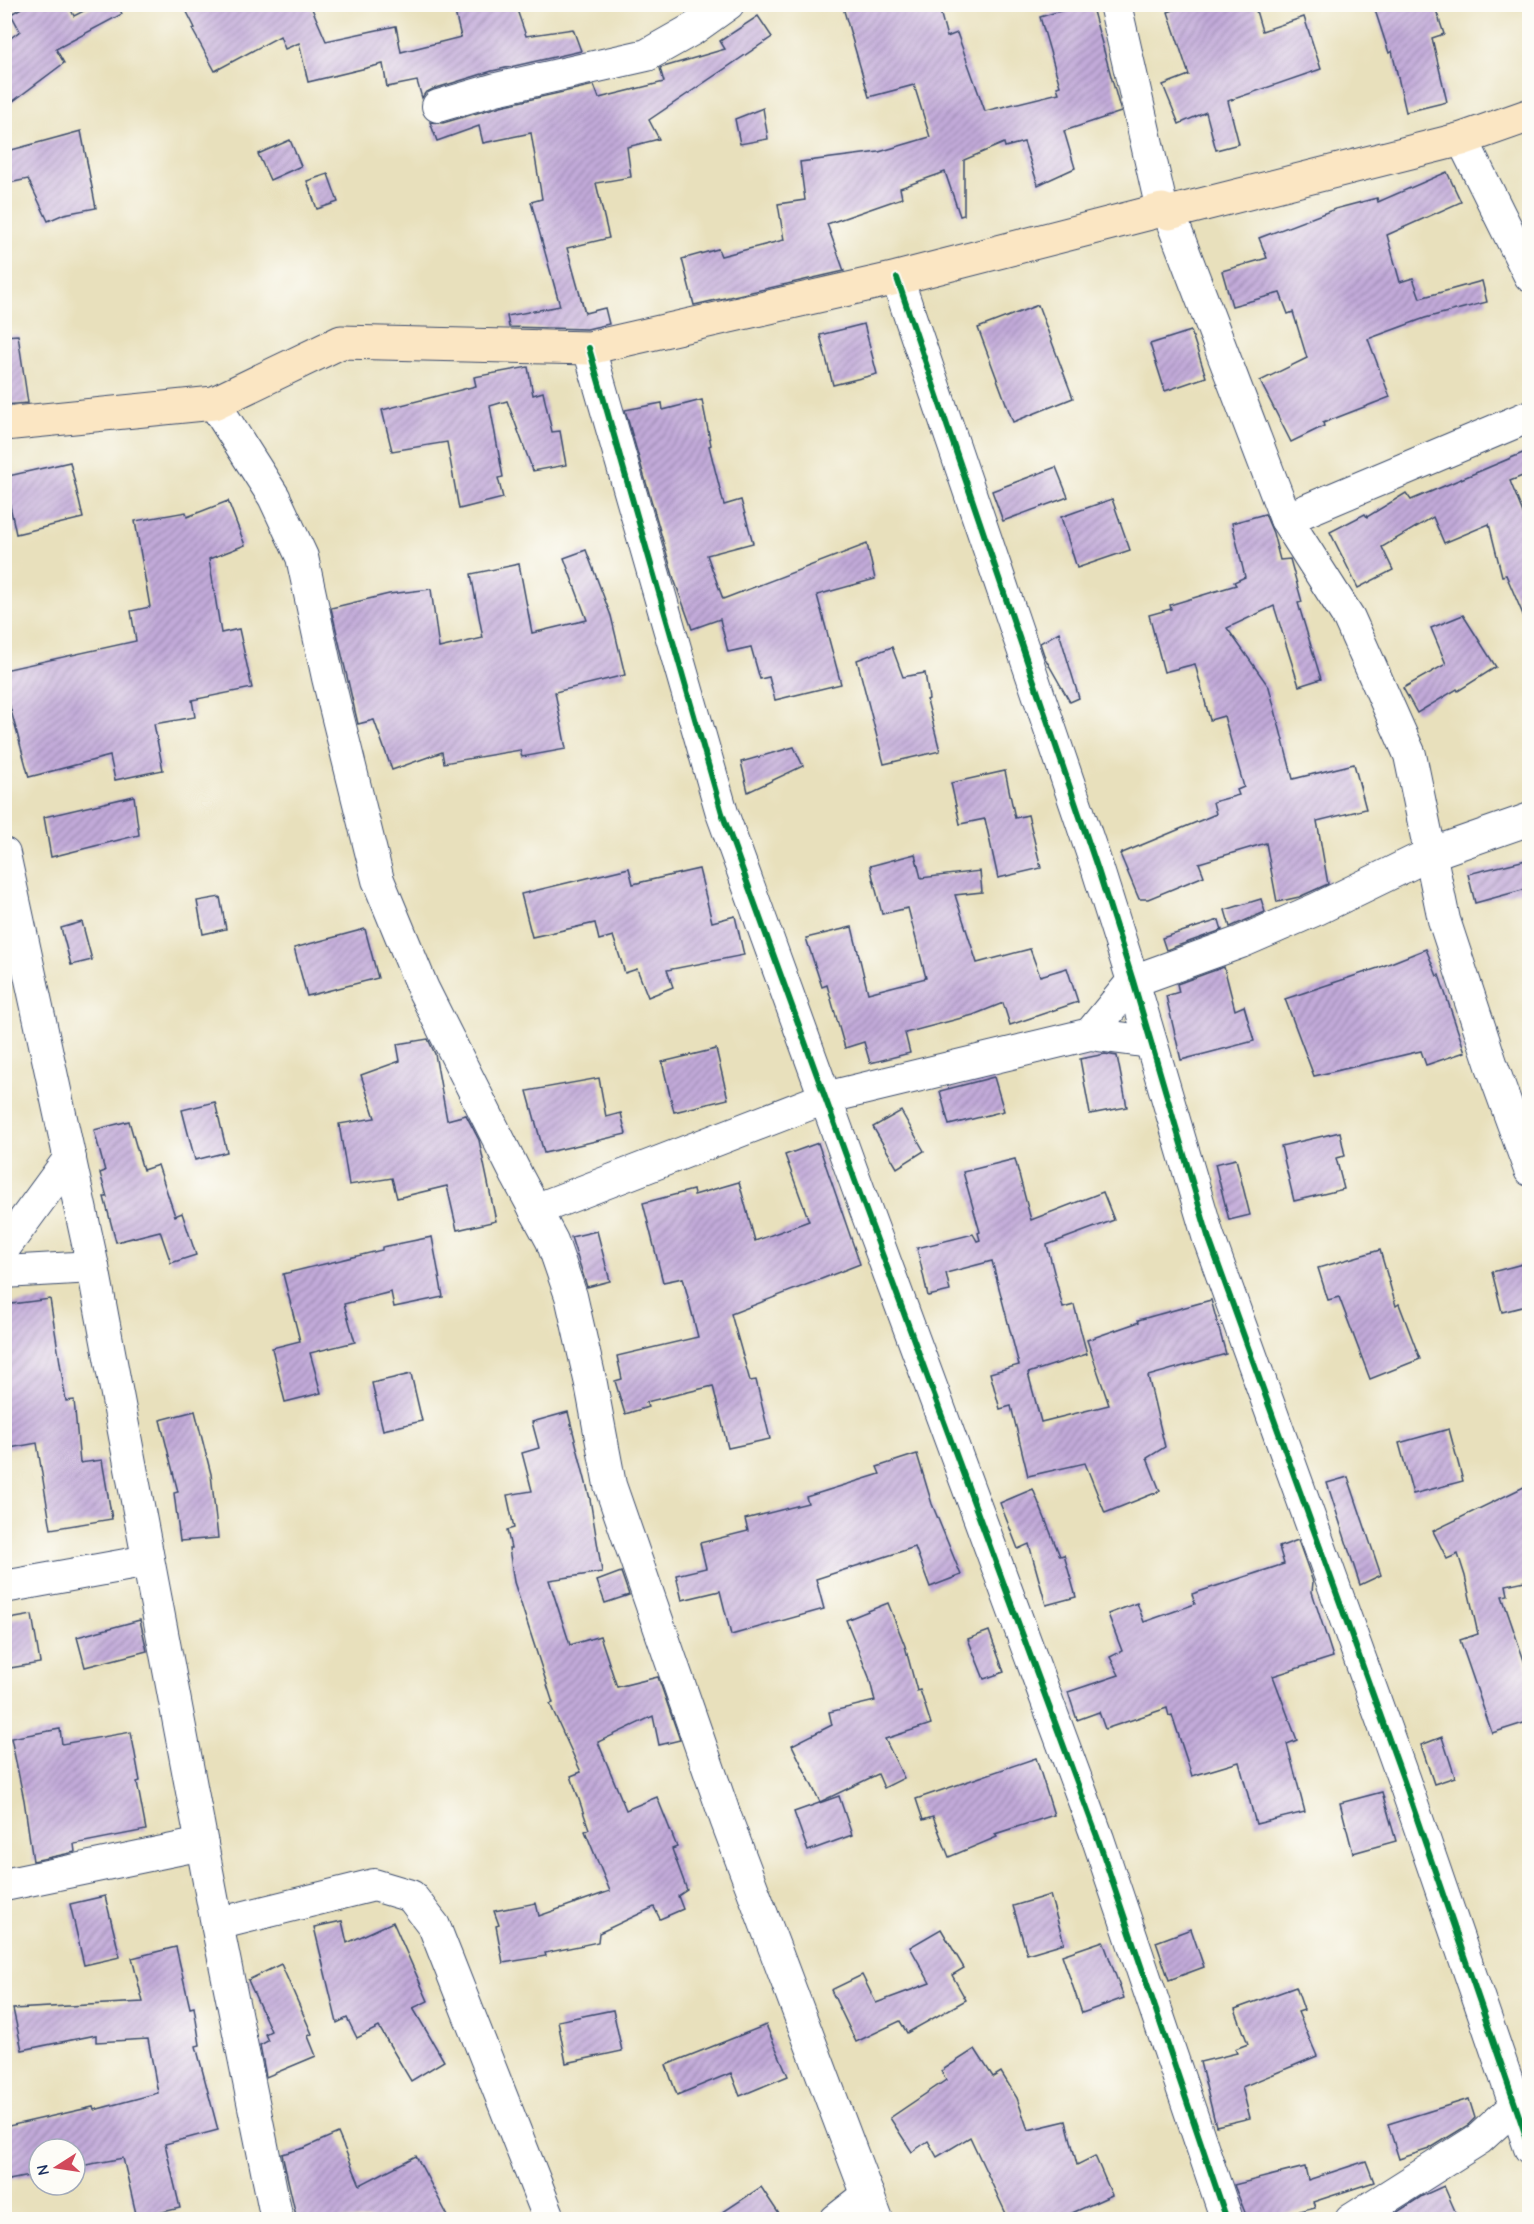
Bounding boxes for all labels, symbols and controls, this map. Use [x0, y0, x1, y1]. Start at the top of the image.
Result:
north arrow [27, 2137, 87, 2197]
text: N [33, 2163, 53, 2177]

